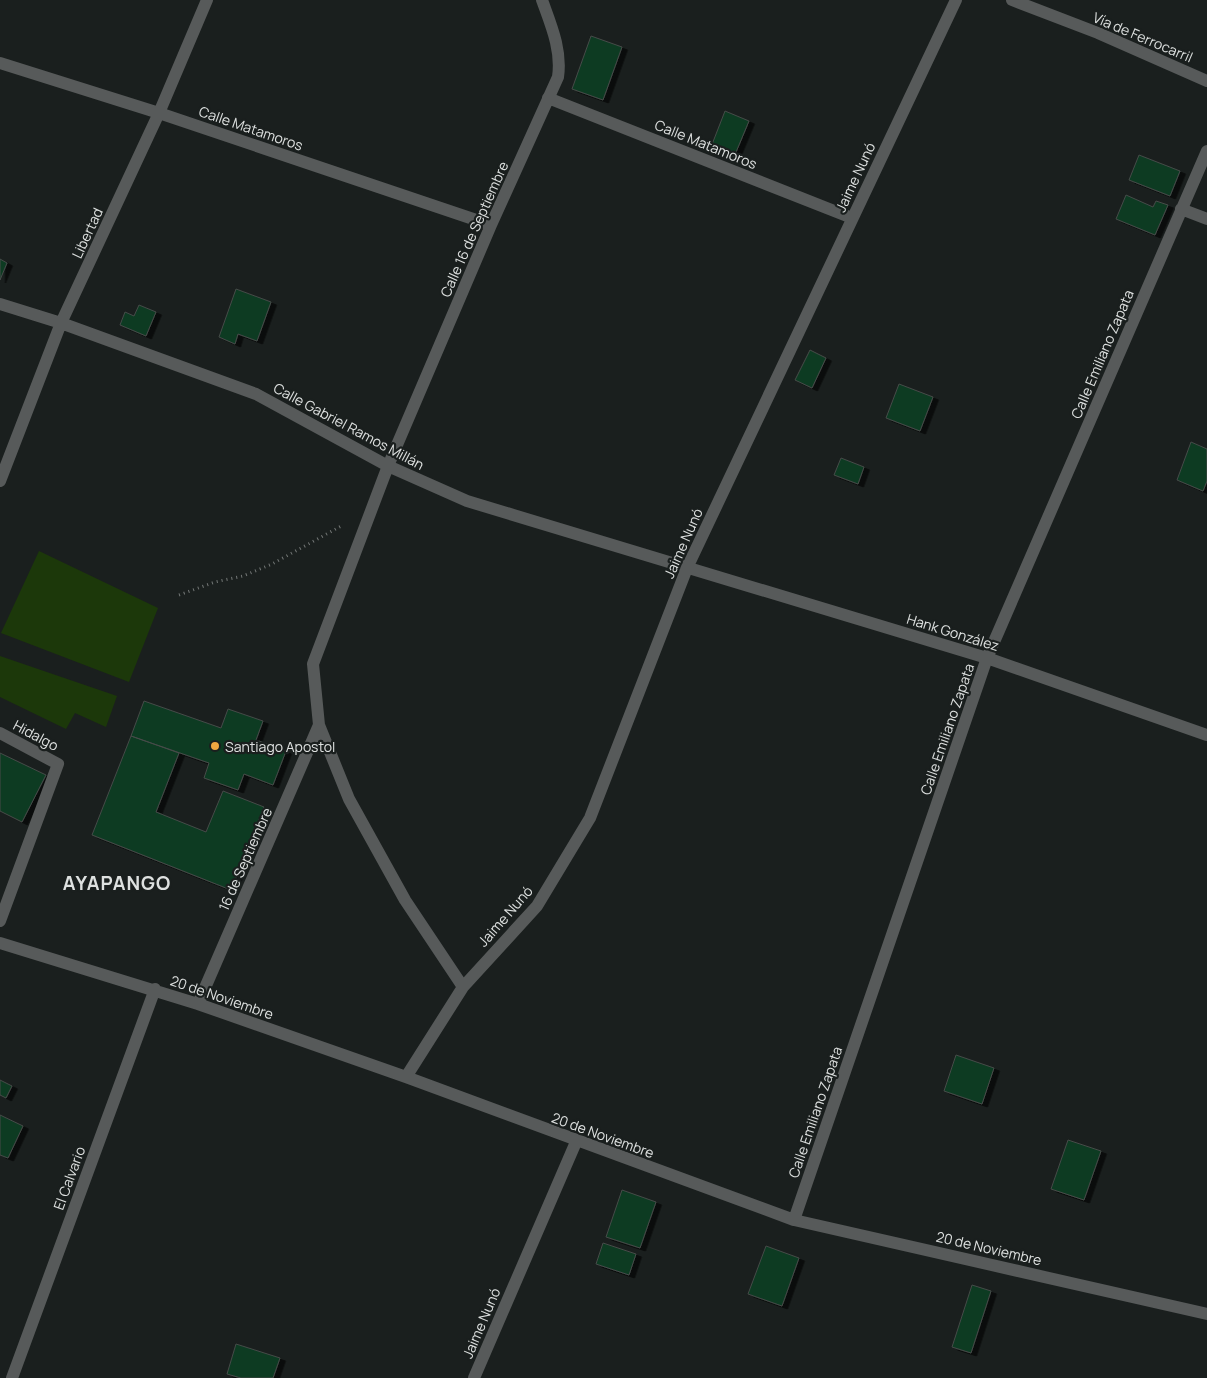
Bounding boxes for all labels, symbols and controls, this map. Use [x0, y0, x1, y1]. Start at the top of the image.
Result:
street label: Vía de Ferrocarril [1090, 7, 1196, 67]
street label: Calle Matamoros [196, 101, 306, 155]
street label: Calle Matamoros [652, 115, 760, 173]
street label: Jaime Nunó [831, 139, 879, 215]
street label: Calle 16 de Septiembre [436, 158, 512, 300]
street label: Libertad [67, 205, 107, 261]
street label: Calle Emiliano Zapata [1066, 287, 1138, 421]
street label: Calle Gabriel Ramos Millán [270, 378, 428, 474]
street label: Jaime Nunó [659, 505, 707, 581]
street label: Hank González [905, 609, 1001, 655]
street label: Calle Emiliano Zapata [916, 661, 978, 797]
street label: Hidalgo [10, 715, 62, 755]
place label: Santiago Apostol [225, 737, 335, 756]
marker: Santiago Apostol [209, 740, 221, 752]
street label: 16 de Septiembre [214, 804, 276, 914]
district label: AYAPANGO [63, 870, 171, 896]
street label: Jaime Nunó [473, 882, 537, 950]
street label: 20 de Noviembre [168, 970, 276, 1024]
street label: Calle Emiliano Zapata [784, 1044, 846, 1180]
street label: 20 de Noviembre [549, 1108, 657, 1162]
street label: El Calvario [49, 1144, 89, 1212]
street label: 20 de Noviembre [934, 1227, 1044, 1269]
street label: Jaime Nunó [458, 1285, 504, 1361]

